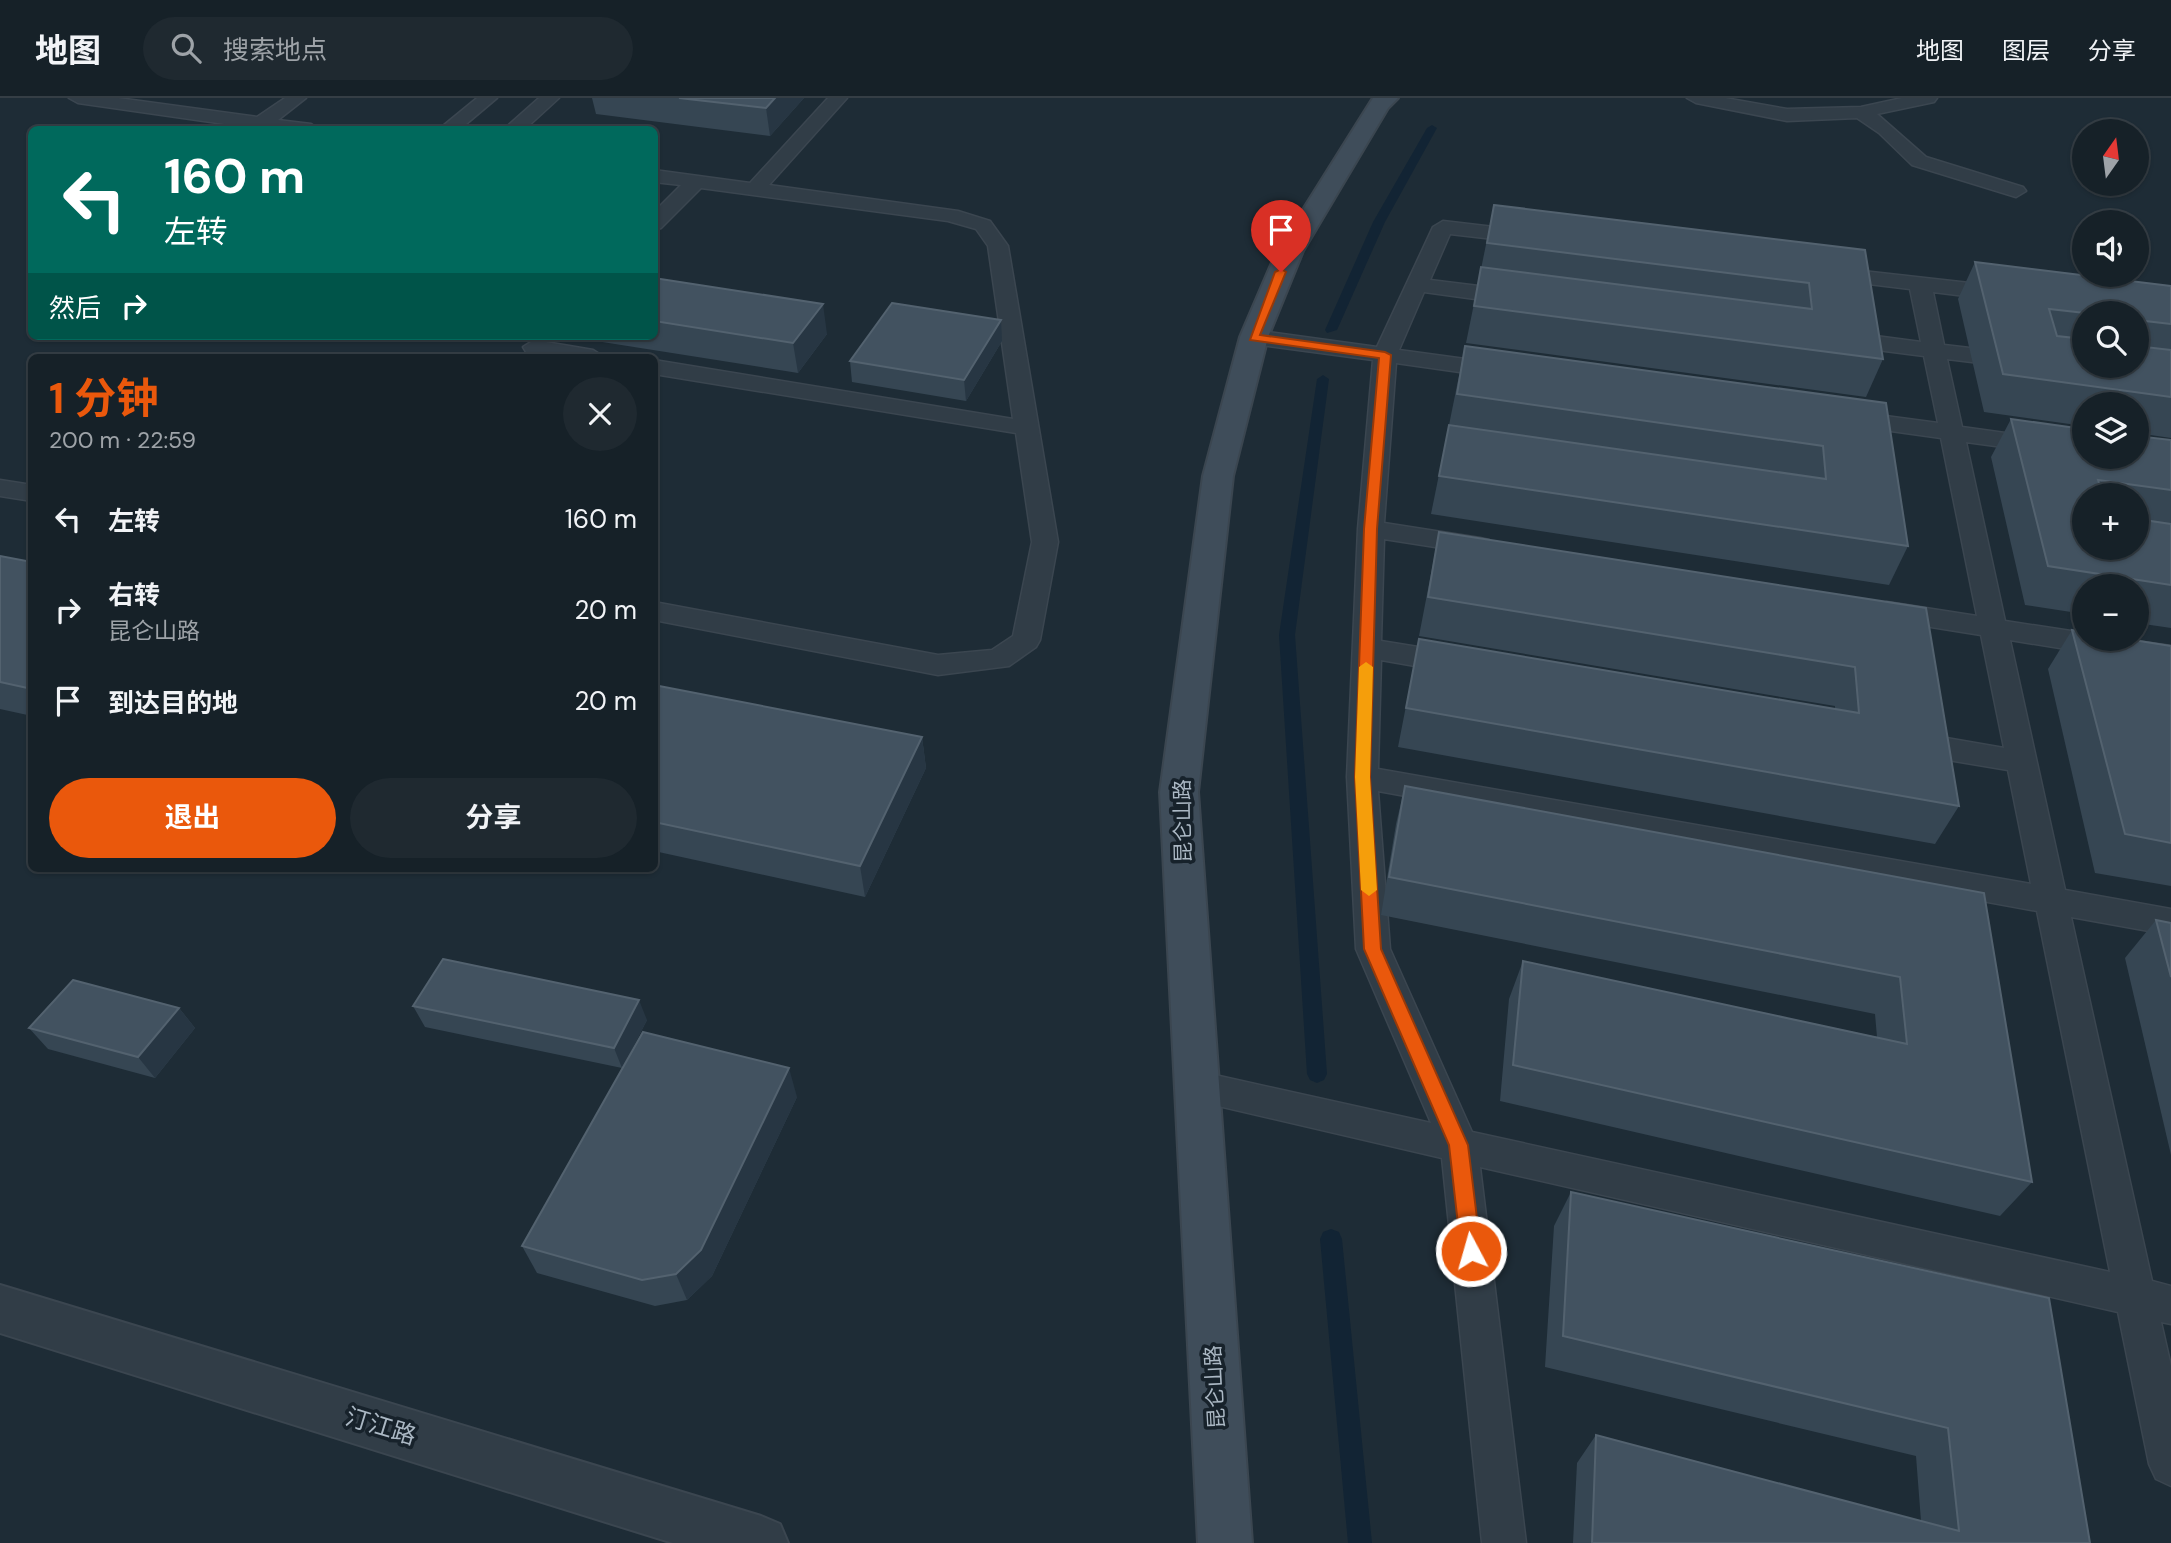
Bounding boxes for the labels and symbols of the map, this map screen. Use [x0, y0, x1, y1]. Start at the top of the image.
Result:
north arrow [2072, 119, 2149, 196]
pin [1251, 200, 1311, 272]
street label: 昆仑山路 [1168, 779, 1198, 863]
position arrow [1434, 1214, 1508, 1288]
street label: 昆仑山路 [1199, 1344, 1231, 1430]
street label: 汀江路 [342, 1401, 420, 1451]

